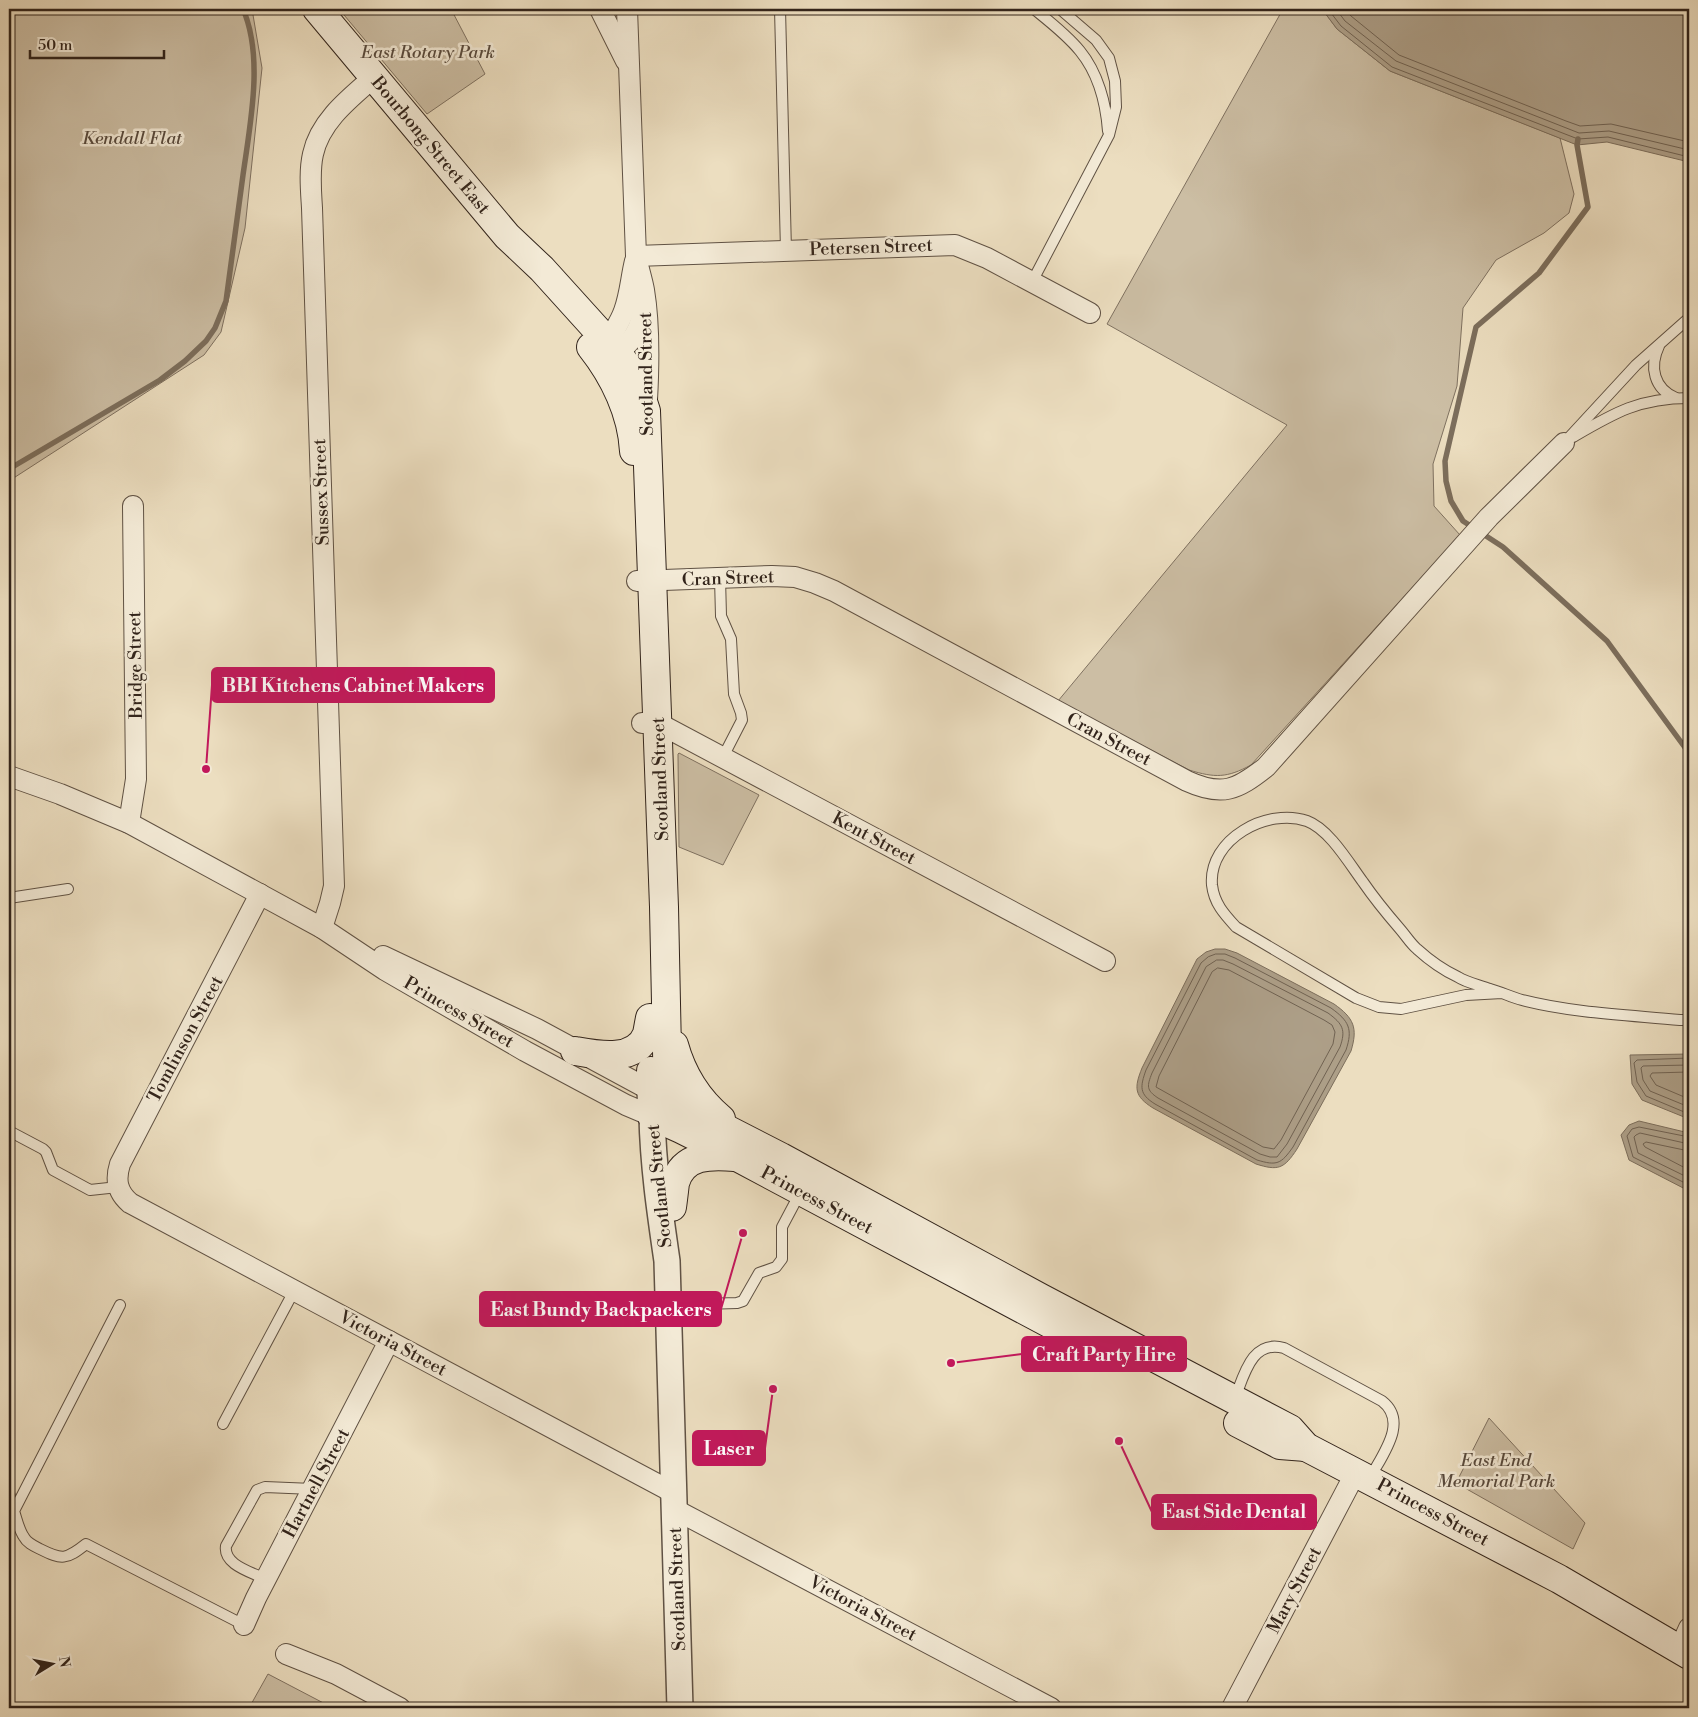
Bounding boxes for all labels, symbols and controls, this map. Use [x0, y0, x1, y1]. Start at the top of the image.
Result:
scale bar [30, 28, 164, 60]
text: 50 m [38, 36, 72, 55]
park label: East Rotary Park [360, 41, 495, 64]
street label: Bourbong Street East [365, 71, 496, 220]
park label: Kendall Flat [82, 127, 183, 150]
street label: Petersen Street [809, 234, 934, 261]
street label: Scotland Street [634, 311, 659, 436]
street label: Sussex Street [308, 437, 335, 546]
street label: Cran Street [681, 565, 775, 592]
street label: Bridge Street [123, 610, 148, 720]
callout: BBI Kitchens Cabinet Makers [212, 668, 494, 702]
text: BBI Kitchens Cabinet Makers [222, 674, 484, 698]
street label: Cran Street [1063, 708, 1156, 772]
street label: Scotland Street [647, 716, 674, 841]
street label: Kent Street [828, 807, 920, 870]
street label: Tomlinson Street [142, 971, 229, 1107]
street label: Princess Street [399, 972, 519, 1054]
street label: Scotland Street [642, 1122, 677, 1249]
street label: Princess Street [757, 1161, 877, 1240]
callout: East Bundy Backpackers [480, 1292, 721, 1326]
text: East Bundy Backpackers [490, 1298, 712, 1322]
street label: Victoria Street [334, 1305, 451, 1382]
callout: Craft Party Hire [1022, 1337, 1186, 1371]
text: Craft Party Hire [1032, 1343, 1176, 1367]
street label: Hartnell Street [278, 1424, 355, 1542]
callout: Laser [693, 1431, 765, 1465]
text: Laser [703, 1437, 755, 1461]
park label: East End Memorial Park [1437, 1449, 1555, 1493]
street label: Princess Street [1373, 1473, 1493, 1552]
callout: East Side Dental [1152, 1495, 1316, 1529]
text: East Side Dental [1162, 1500, 1306, 1524]
street label: Scotland Street [664, 1526, 691, 1651]
street label: Mary Street [1262, 1542, 1327, 1637]
street label: Victoria Street [804, 1570, 921, 1647]
north arrow [28, 1640, 78, 1690]
text: N [54, 1655, 74, 1669]

